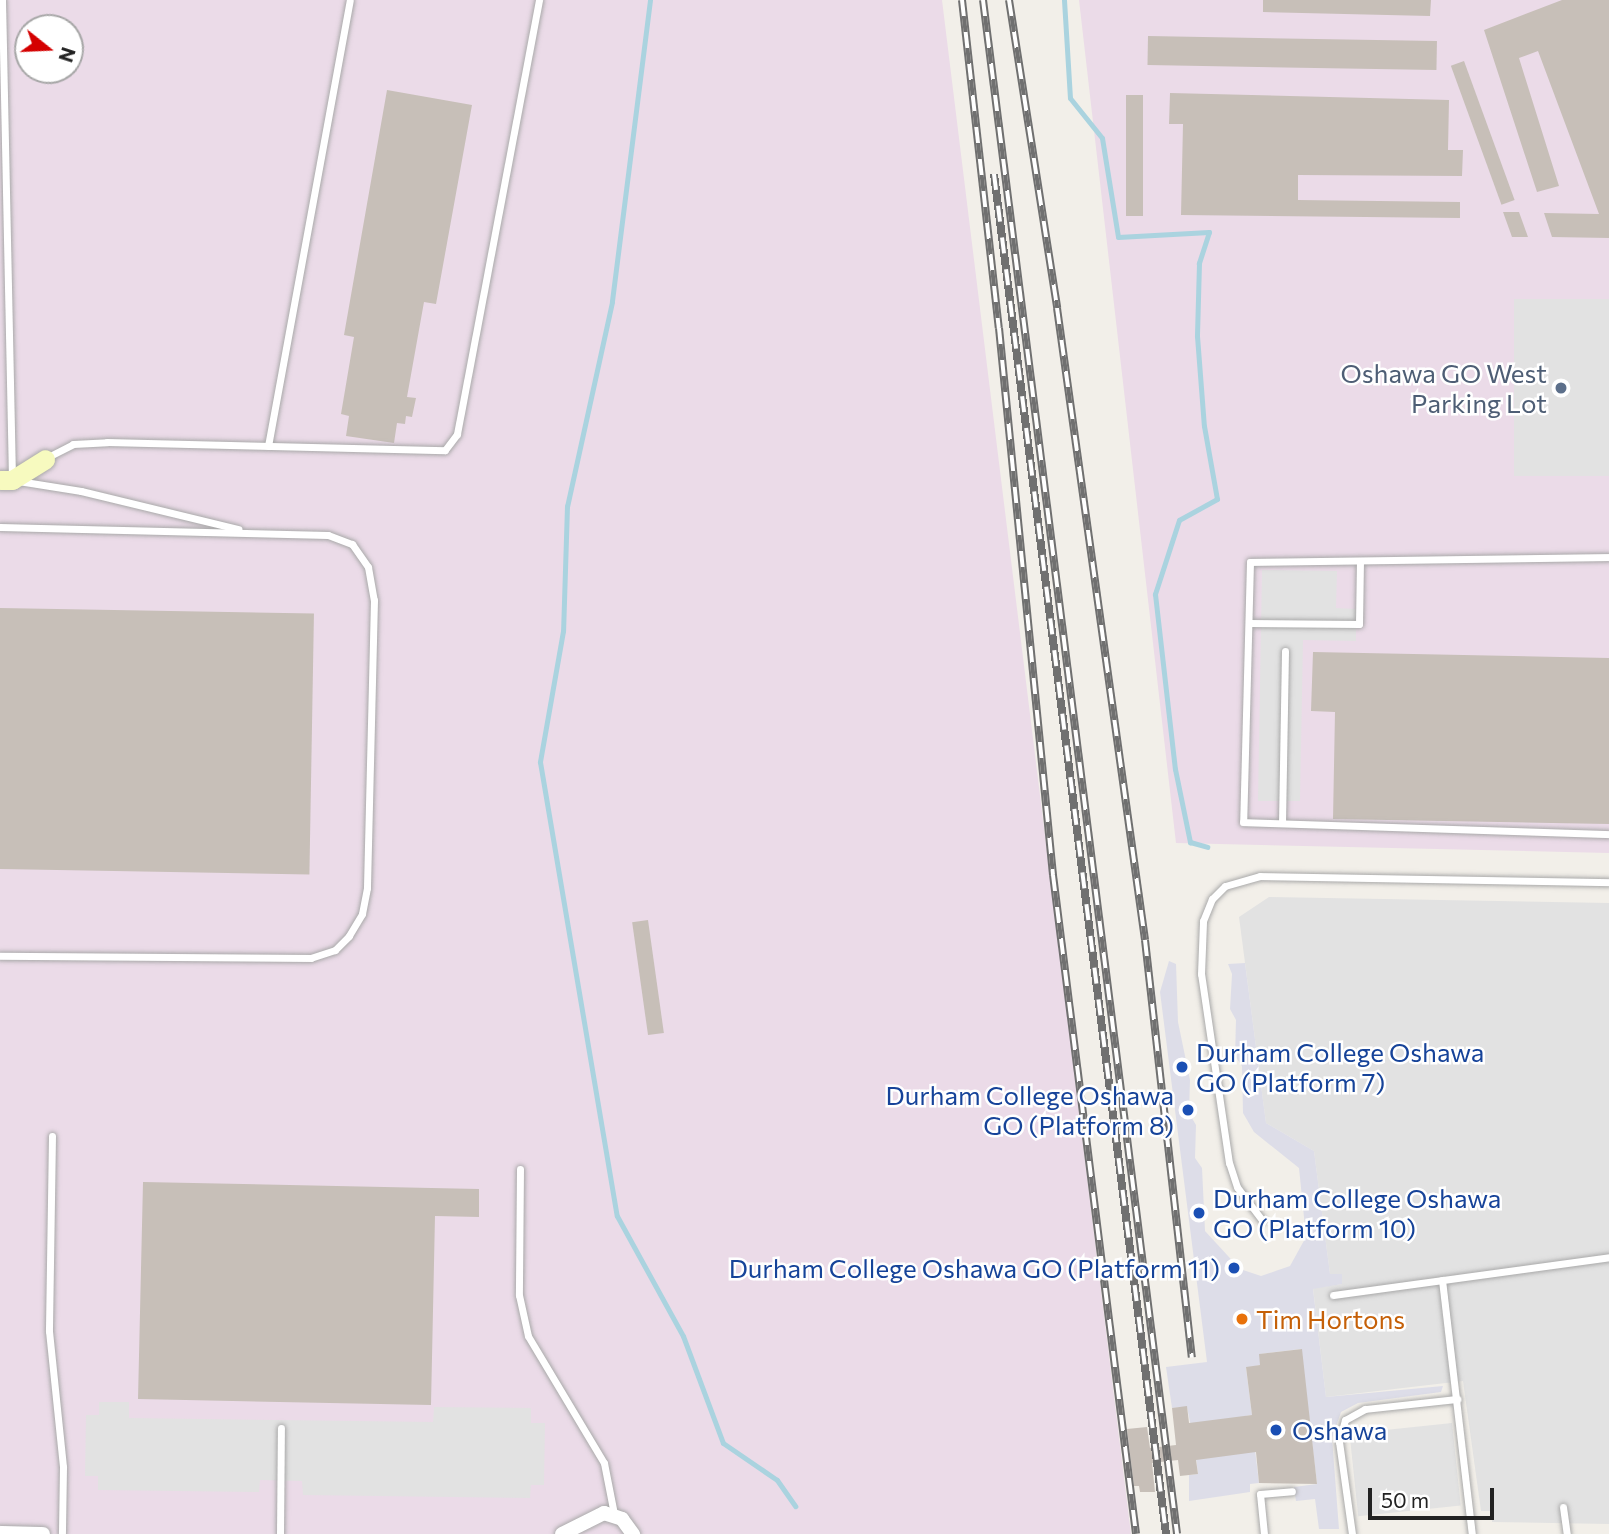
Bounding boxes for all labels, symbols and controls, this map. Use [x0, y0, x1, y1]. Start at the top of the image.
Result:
north arrow [14, 14, 84, 84]
text: N [54, 45, 81, 65]
place label: Oshawa GO West Parking Lot [1340, 357, 1547, 418]
marker: Oshawa GO West Parking Lot [1553, 380, 1569, 396]
place label: Durham College Oshawa GO (Platform 7) [1196, 1036, 1484, 1098]
marker: Durham College Oshawa GO (Platform 7) [1174, 1059, 1190, 1075]
place label: Durham College Oshawa GO (Platform 8) [886, 1079, 1174, 1140]
marker: Durham College Oshawa GO (Platform 8) [1180, 1102, 1196, 1118]
place label: Durham College Oshawa GO (Platform 10) [1213, 1182, 1501, 1244]
marker: Durham College Oshawa GO (Platform 10) [1191, 1205, 1207, 1221]
place label: Durham College Oshawa GO (Platform 11) [729, 1252, 1220, 1284]
marker: Durham College Oshawa GO (Platform 11) [1226, 1260, 1242, 1276]
place label: Tim Hortons [1256, 1303, 1405, 1335]
marker: Tim Hortons [1234, 1311, 1250, 1327]
place label: Oshawa [1292, 1414, 1387, 1446]
marker: Oshawa [1266, 1420, 1286, 1440]
scale bar [1371, 1474, 1497, 1518]
text: 50 m [1381, 1487, 1429, 1512]

